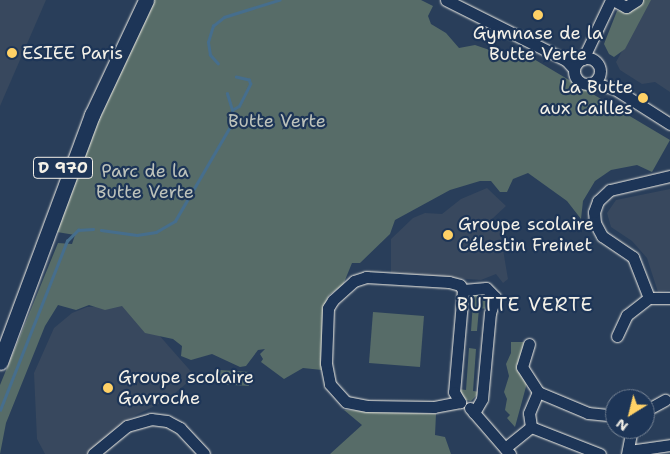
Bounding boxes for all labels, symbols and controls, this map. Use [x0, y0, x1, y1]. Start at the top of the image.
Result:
marker: Gymnase de la Butte Verte [532, 9, 544, 21]
place label: Gymnase de la Butte Verte [473, 23, 603, 66]
place label: ESIEE Paris [22, 42, 123, 64]
marker: ESIEE Paris [6, 47, 18, 59]
place label: La Butte aux Cailles [540, 77, 633, 120]
marker: La Butte aux Cailles [637, 92, 649, 104]
park label: Butte Verte [228, 110, 326, 132]
road number: D 970 [33, 154, 93, 182]
park label: Parc de la Butte Verte [96, 161, 194, 203]
place label: Groupe scolaire Célestin Freinet [458, 214, 594, 256]
marker: Groupe scolaire Célestin Freinet [442, 229, 454, 241]
district label: BUTTE VERTE [455, 294, 595, 316]
place label: Groupe scolaire Gavroche [118, 367, 254, 409]
marker: Groupe scolaire Gavroche [102, 382, 114, 394]
north arrow [605, 389, 655, 439]
text: N [612, 415, 632, 436]

